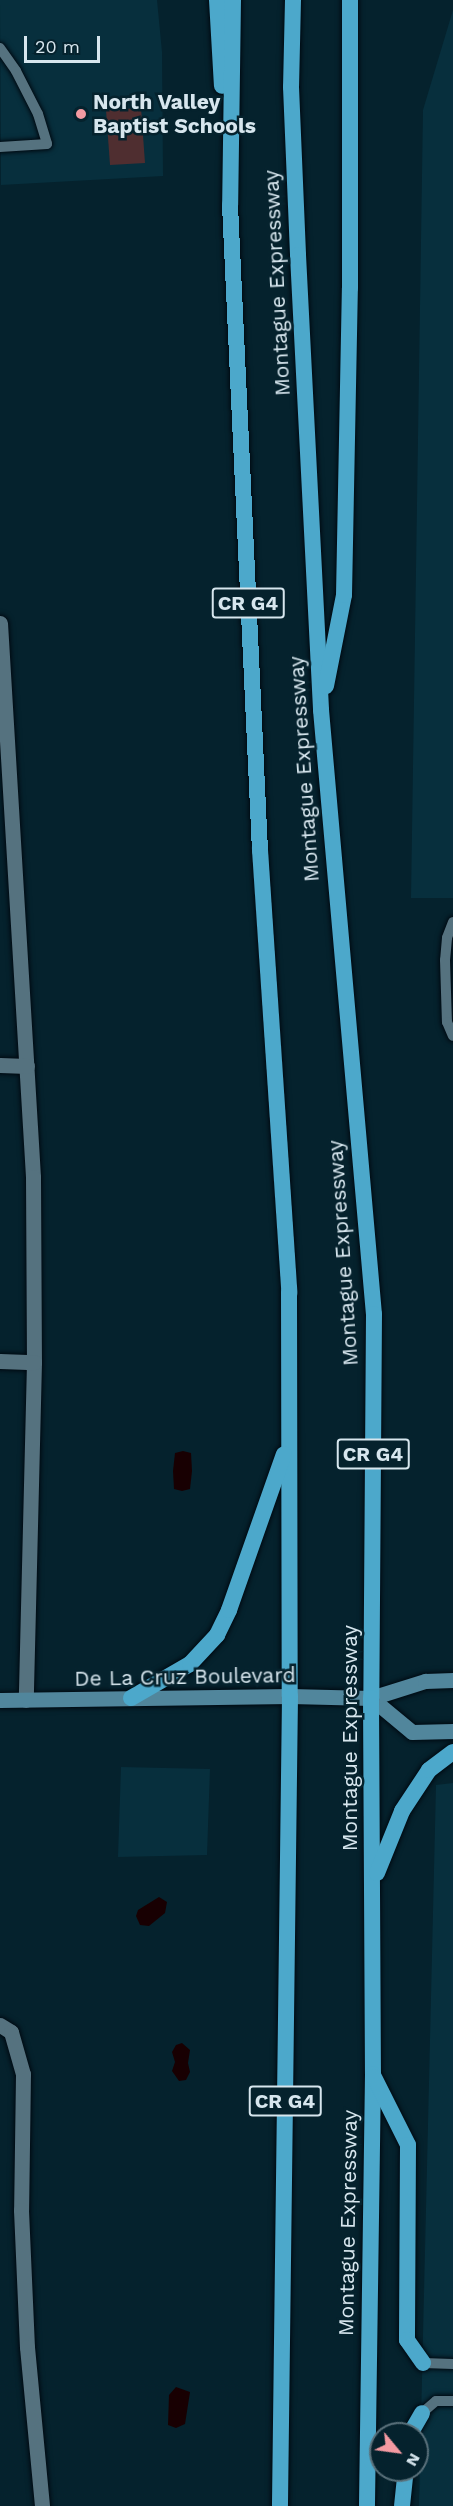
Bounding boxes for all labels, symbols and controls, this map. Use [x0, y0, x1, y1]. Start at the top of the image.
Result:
scale bar [27, 24, 104, 62]
text: 20 m [35, 36, 80, 57]
place label: North Valley Baptist Schools [93, 89, 256, 139]
marker: North Valley Baptist Schools [74, 107, 88, 121]
street label: Montague Expressway [258, 169, 296, 397]
road number: CR G4 [210, 586, 286, 620]
street label: Montague Expressway [284, 655, 324, 883]
street label: Montague Expressway [323, 1139, 363, 1367]
road number: CR G4 [336, 1437, 410, 1471]
street label: Montague Expressway [337, 1625, 363, 1851]
street label: De La Cruz Boulevard [74, 1662, 296, 1692]
road number: CR G4 [248, 2084, 322, 2118]
street label: Montague Expressway [333, 2110, 363, 2336]
north arrow [369, 2422, 429, 2482]
text: N [402, 2450, 425, 2470]

